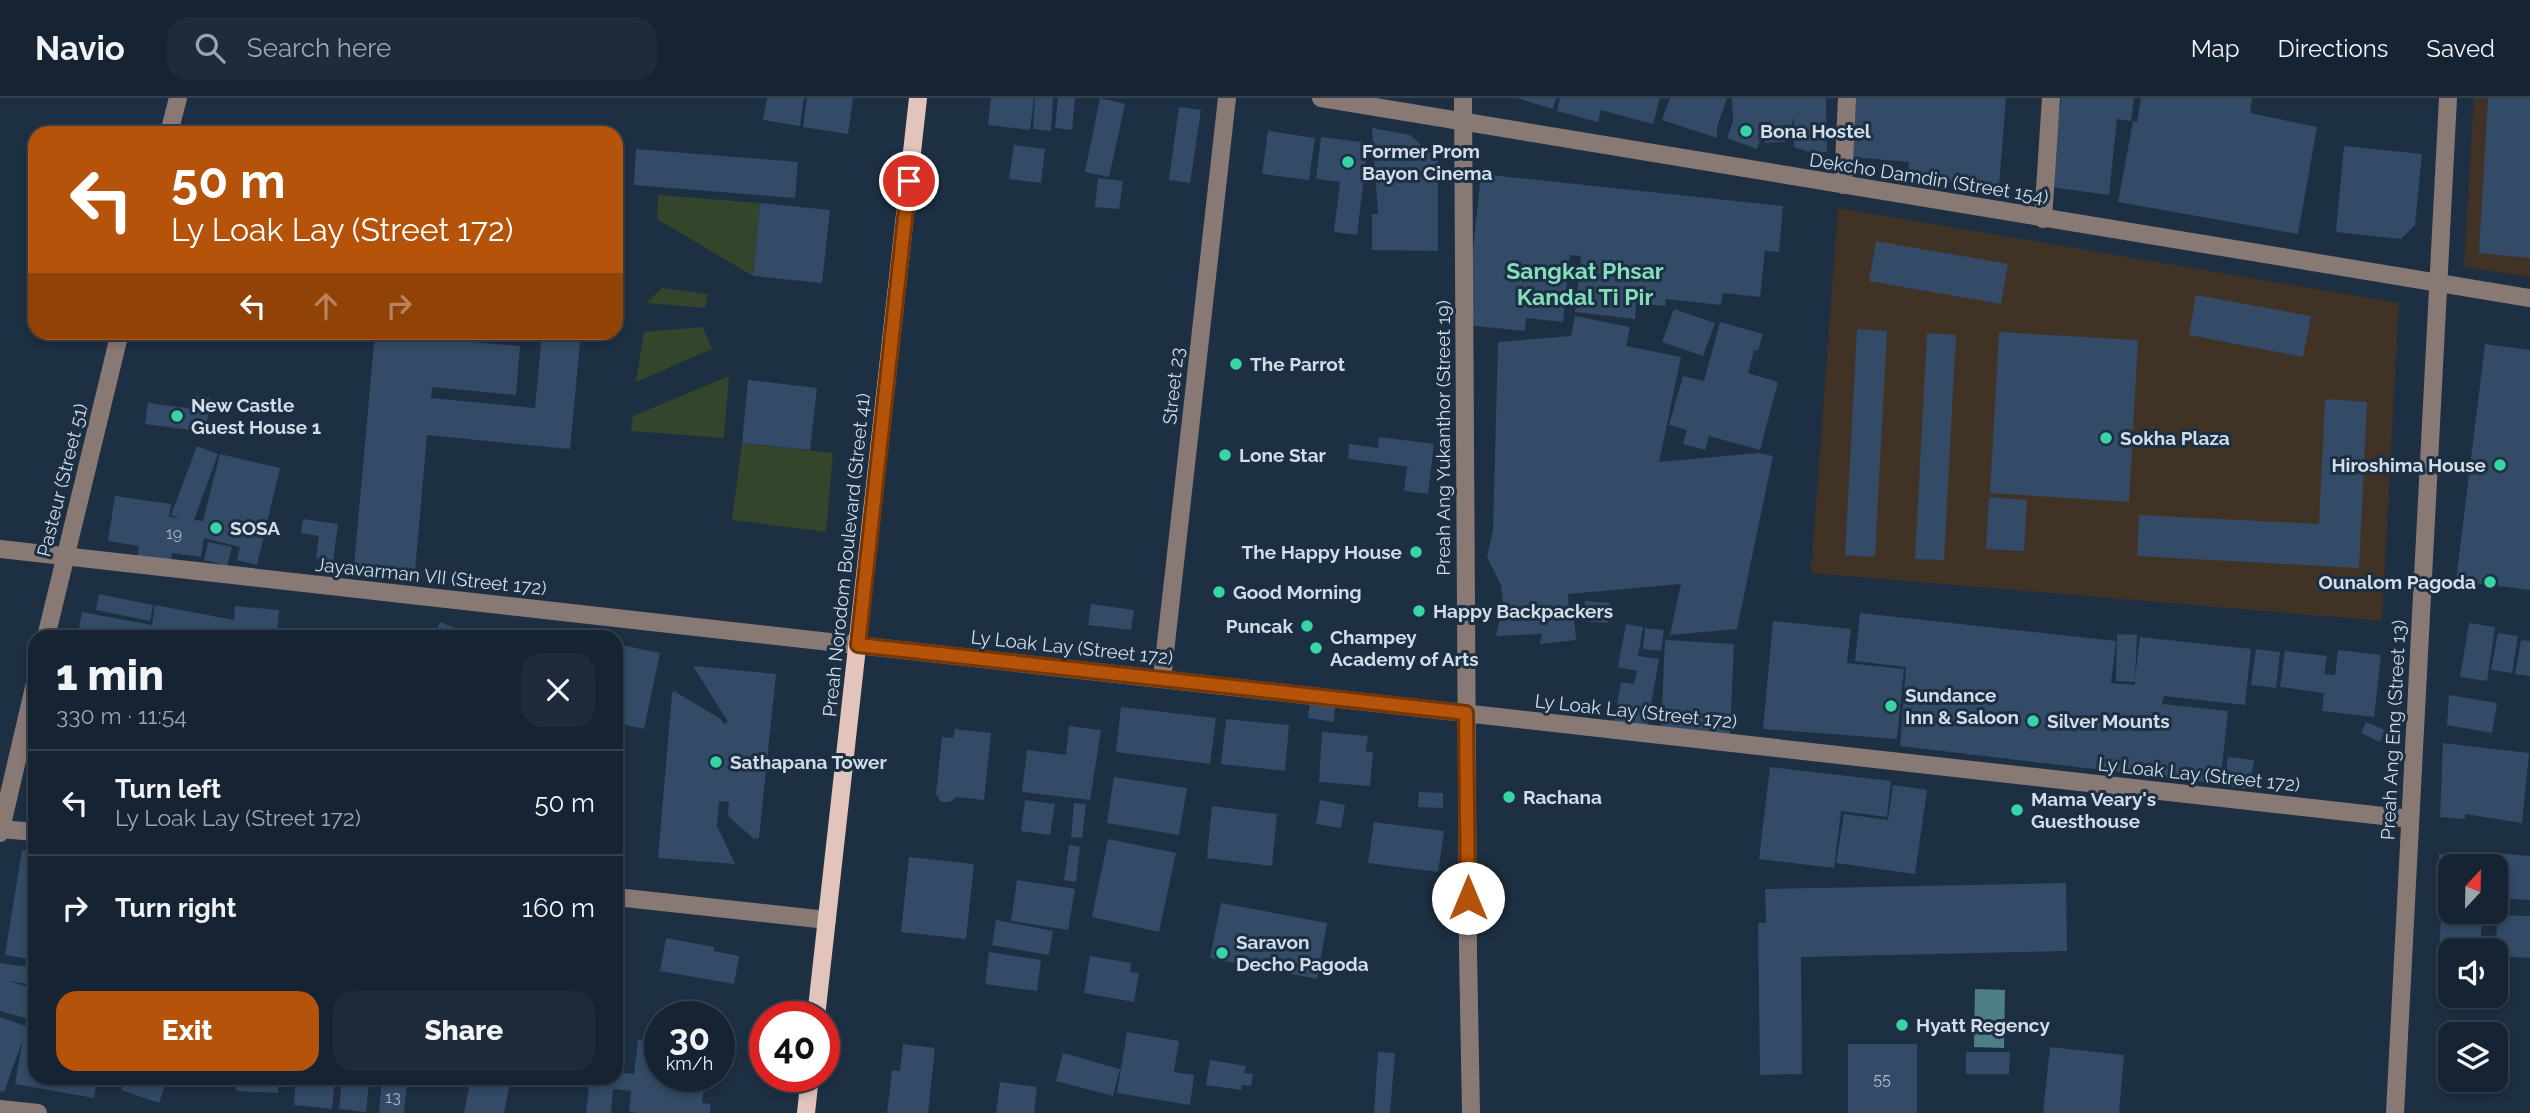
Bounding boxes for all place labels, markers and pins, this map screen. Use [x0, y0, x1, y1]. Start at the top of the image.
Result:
place label: Bona Hostel [1760, 120, 1872, 142]
marker: Bona Hostel [1738, 123, 1754, 139]
place label: Former Prom Bayon Cinema [1362, 140, 1493, 184]
pin [879, 151, 939, 211]
marker: Former Prom Bayon Cinema [1340, 154, 1356, 170]
place label: The Parrot [1250, 353, 1346, 375]
marker: The Parrot [1228, 356, 1244, 372]
place label: New Castle Guest House 1 [191, 394, 321, 438]
marker: New Castle Guest House 1 [169, 408, 185, 424]
place label: Sokha Plaza [2120, 427, 2230, 449]
marker: Sokha Plaza [2098, 430, 2114, 446]
place label: Lone Star [1239, 444, 1327, 466]
marker: Lone Star [1217, 447, 1233, 463]
place label: Hiroshima House [2331, 454, 2486, 476]
marker: Hiroshima House [2492, 457, 2508, 473]
place label: SOSA [230, 517, 280, 539]
marker: SOSA [208, 520, 224, 536]
place label: The Happy House [1242, 541, 1402, 563]
marker: The Happy House [1408, 544, 1424, 560]
place label: Ounalom Pagoda [2318, 571, 2476, 593]
marker: Ounalom Pagoda [2482, 574, 2498, 590]
place label: Good Morning [1233, 581, 1362, 603]
marker: Good Morning [1211, 584, 1227, 600]
place label: Happy Backpackers [1433, 600, 1613, 622]
marker: Happy Backpackers [1411, 603, 1427, 619]
place label: Puncak [1226, 615, 1293, 637]
marker: Puncak [1299, 618, 1315, 634]
place label: Champey Academy of Arts [1330, 626, 1479, 670]
marker: Champey Academy of Arts [1308, 640, 1324, 656]
place label: Sundance Inn & Saloon [1905, 684, 2019, 728]
marker: Sundance Inn & Saloon [1883, 698, 1899, 714]
place label: Silver Mounts [2047, 710, 2170, 732]
marker: Silver Mounts [2025, 713, 2041, 729]
place label: Sathapana Tower [730, 751, 887, 773]
marker: Sathapana Tower [708, 754, 724, 770]
place label: Rachana [1523, 786, 1602, 808]
place label: Mama Veary's Guesthouse [2031, 788, 2156, 832]
marker: Rachana [1501, 789, 1517, 805]
marker: Mama Veary's Guesthouse [2009, 802, 2025, 818]
place label: Saravon Decho Pagoda [1236, 931, 1369, 975]
marker: Saravon Decho Pagoda [1214, 945, 1230, 961]
place label: Hyatt Regency [1916, 1014, 2050, 1036]
marker: Hyatt Regency [1894, 1017, 1910, 1033]

